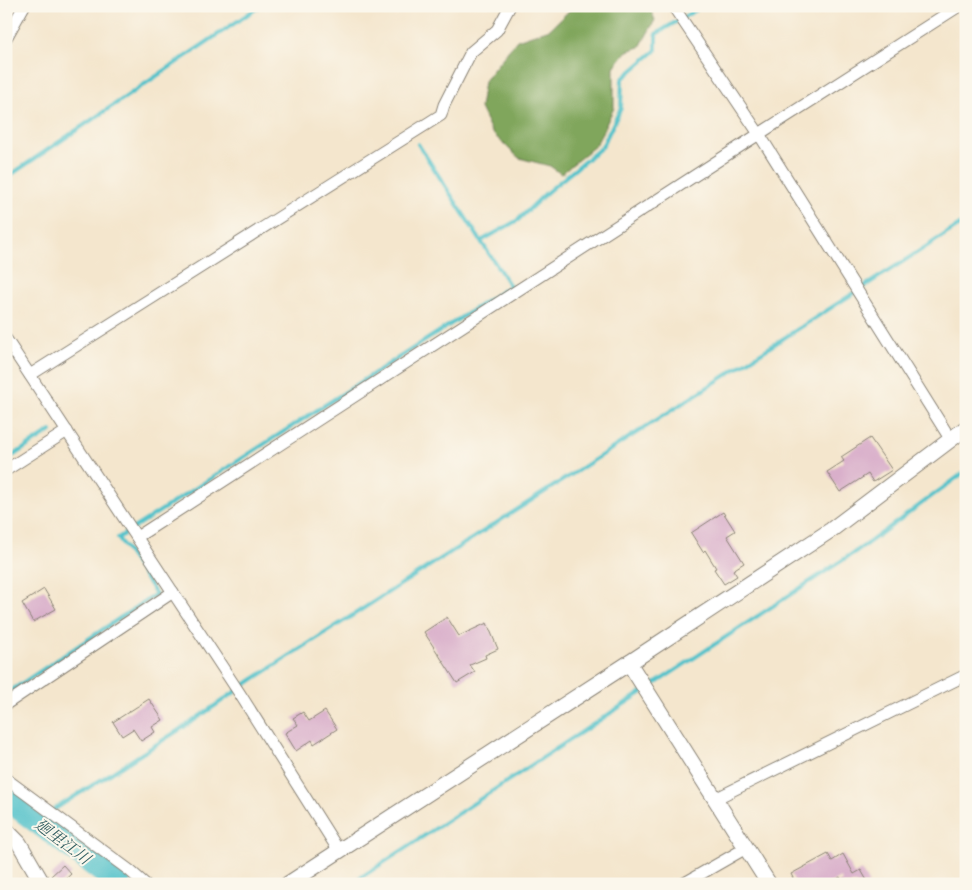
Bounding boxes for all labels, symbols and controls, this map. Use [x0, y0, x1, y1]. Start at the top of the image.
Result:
water label: 廻里江川 [31, 814, 96, 869]

